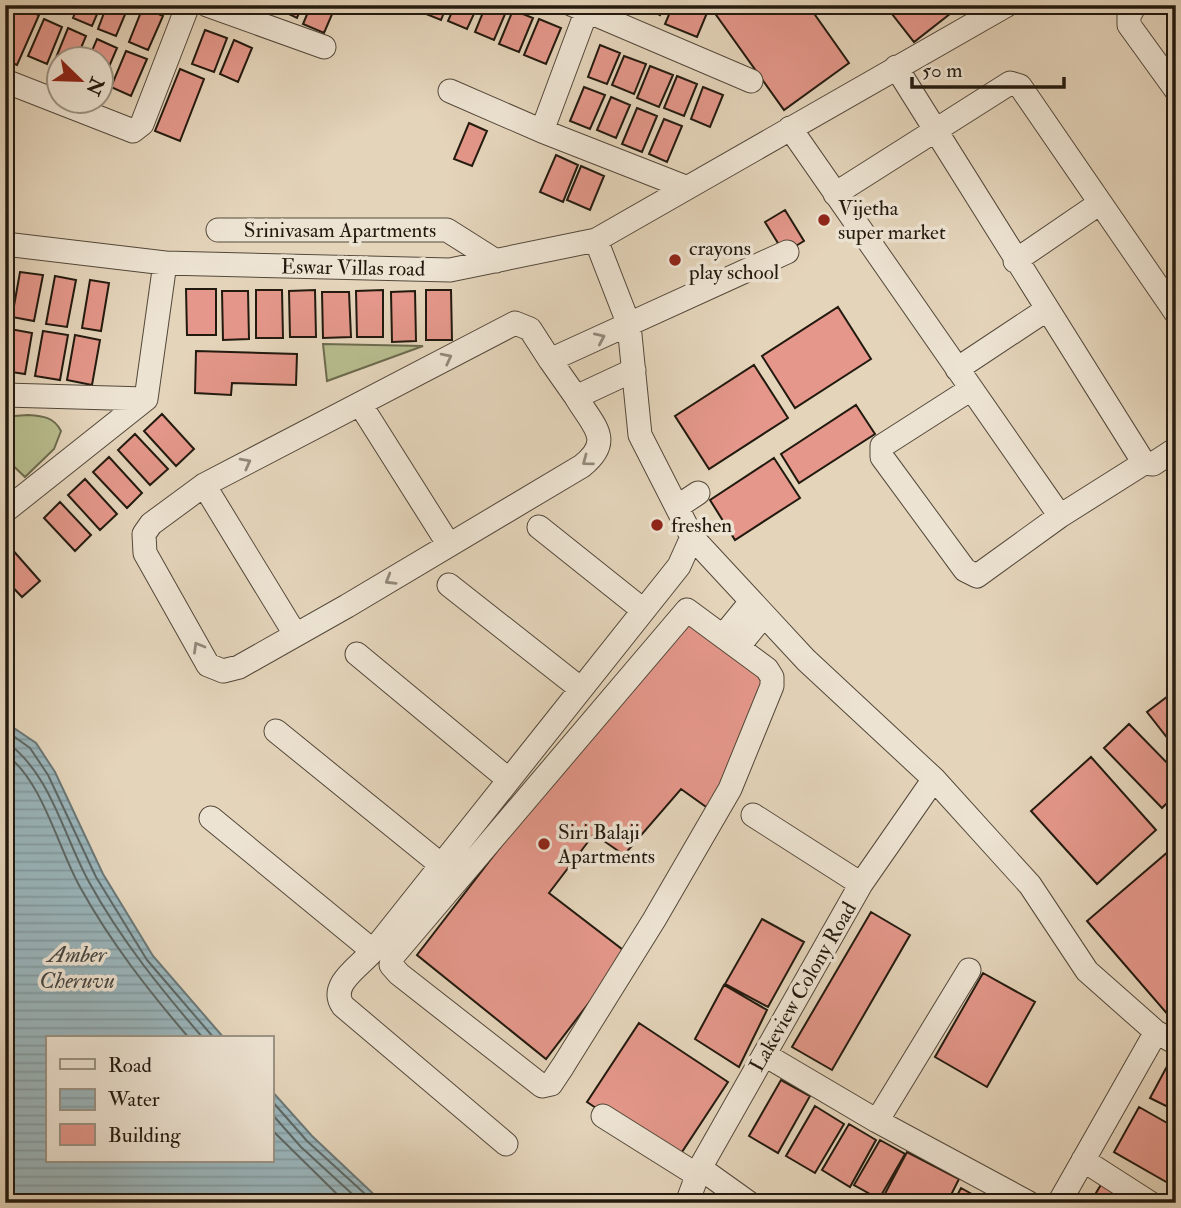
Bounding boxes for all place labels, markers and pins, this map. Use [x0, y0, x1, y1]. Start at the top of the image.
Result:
place label: Vijetha super market [838, 195, 946, 246]
marker: Vijetha super market [816, 212, 832, 228]
place label: crayons play school [688, 235, 780, 286]
marker: crayons play school [667, 252, 683, 268]
place label: freshen [671, 512, 732, 539]
marker: freshen [649, 517, 665, 533]
place label: Siri Balaji Apartments [557, 819, 655, 870]
marker: Siri Balaji Apartments [536, 836, 552, 852]

